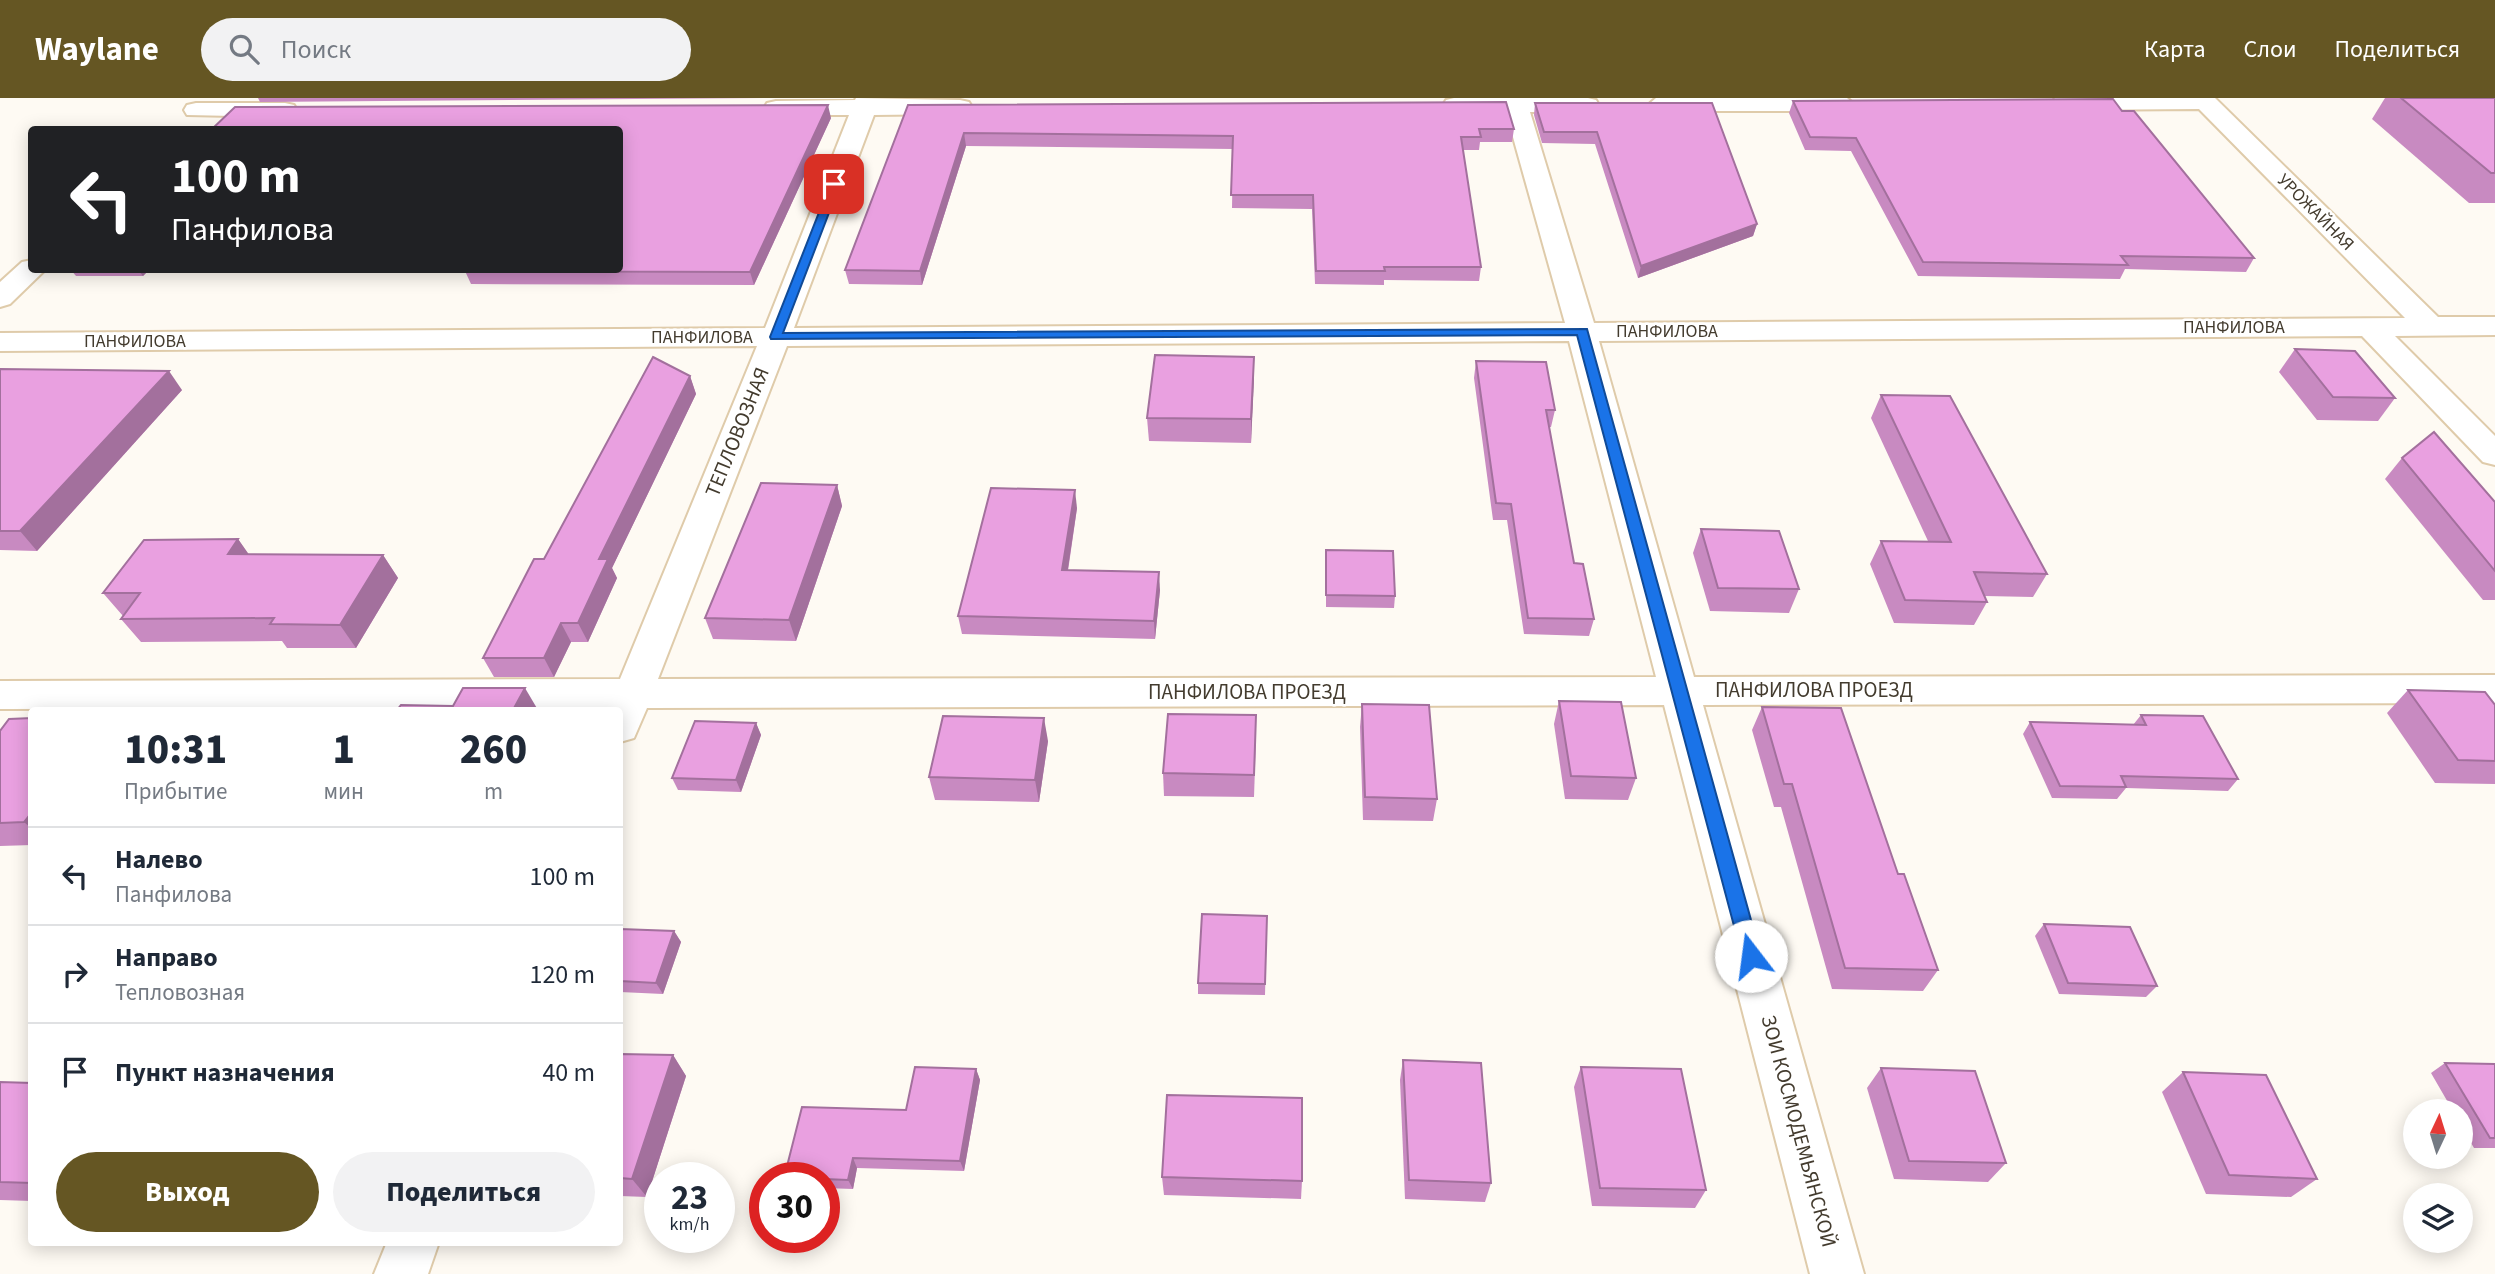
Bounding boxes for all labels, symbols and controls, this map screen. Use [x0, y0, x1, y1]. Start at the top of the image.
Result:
search box [201, 18, 691, 81]
text: Waylane [35, 26, 159, 73]
icon: search [225, 30, 263, 68]
text: Поиск [281, 31, 351, 68]
text: Карта [2144, 32, 2206, 67]
text: Слои [2244, 32, 2297, 67]
text: Поделиться [2335, 32, 2460, 67]
text: 100 m [171, 142, 300, 212]
icon: left [56, 154, 147, 245]
pin [804, 154, 864, 214]
icon: arrive [815, 165, 853, 203]
street label: УРОЖАЙНАЯ [2272, 168, 2360, 256]
text: Панфилова [171, 207, 334, 253]
street label: ПАНФИЛОВА [2183, 315, 2285, 340]
street label: ПАНФИЛОВА [1616, 319, 1718, 344]
street label: ПАНФИЛОВА [651, 325, 753, 350]
street label: ПАНФИЛОВА [84, 329, 186, 354]
street label: ТЕПЛОВОЗНАЯ [697, 363, 777, 501]
street label: ПАНФИЛОВА ПРОЕЗД [1715, 675, 1913, 705]
street label: ПАНФИЛОВА ПРОЕЗД [1148, 677, 1346, 707]
text: 10:31 [124, 720, 227, 780]
text: 1 [332, 720, 355, 780]
text: 260 [460, 720, 527, 780]
text: Прибытие [124, 775, 228, 808]
text: мин [323, 775, 364, 808]
text: m [484, 775, 503, 808]
text: Налево [115, 841, 203, 878]
icon: left [56, 857, 94, 895]
text: 100 m [529, 858, 595, 895]
text: Панфилова [115, 878, 232, 911]
position arrow [1714, 919, 1788, 993]
text: Направо [115, 939, 218, 976]
icon: right [56, 955, 94, 993]
text: 120 m [529, 956, 595, 993]
text: Тепловозная [115, 976, 245, 1009]
street label: ЗОИ КОСМОДЕМЬЯНСКОЙ [1754, 1012, 1844, 1250]
icon: arrive [56, 1053, 94, 1091]
text: Пункт назначения [115, 1054, 335, 1091]
text: 40 m [542, 1054, 595, 1091]
north arrow [2403, 1099, 2473, 1169]
map controls [2403, 1099, 2473, 1253]
button: Выход [56, 1152, 319, 1232]
button: Поделиться [333, 1152, 595, 1232]
speed limit sign: 30 [749, 1162, 840, 1253]
text: 23 [671, 1173, 708, 1223]
button: layers [2403, 1183, 2473, 1253]
text: km/h [670, 1212, 709, 1237]

